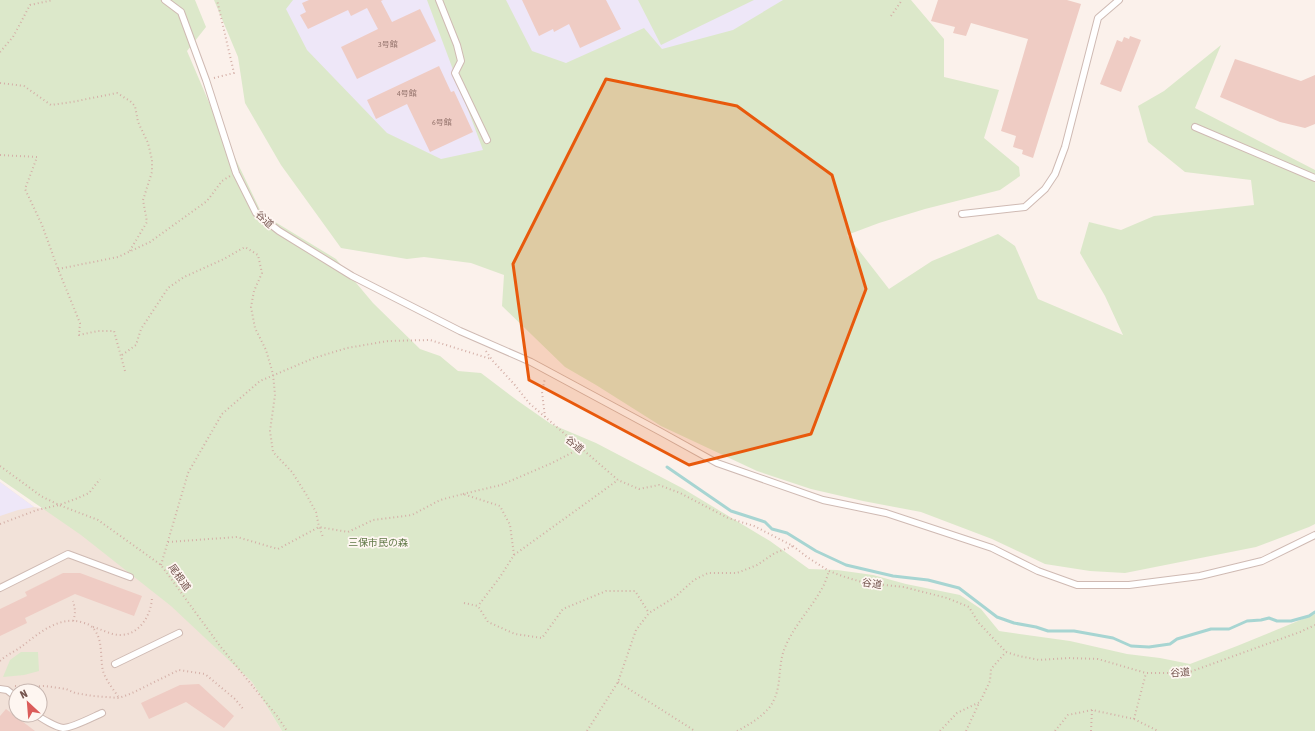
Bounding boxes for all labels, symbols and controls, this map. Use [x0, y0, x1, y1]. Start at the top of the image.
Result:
house number: 3号館 [378, 40, 398, 49]
house number: 4号館 [397, 89, 417, 98]
house number: 6号館 [432, 118, 452, 127]
street label: 谷道 [254, 209, 276, 230]
street label: 谷道 [563, 434, 586, 455]
park label: 三保市民の森 [348, 537, 408, 548]
street label: 尾根道 [166, 562, 193, 593]
street label: 谷道 [861, 577, 883, 590]
street label: 谷道 [1170, 666, 1190, 679]
north arrow [8, 683, 48, 723]
text: N [18, 687, 29, 701]

